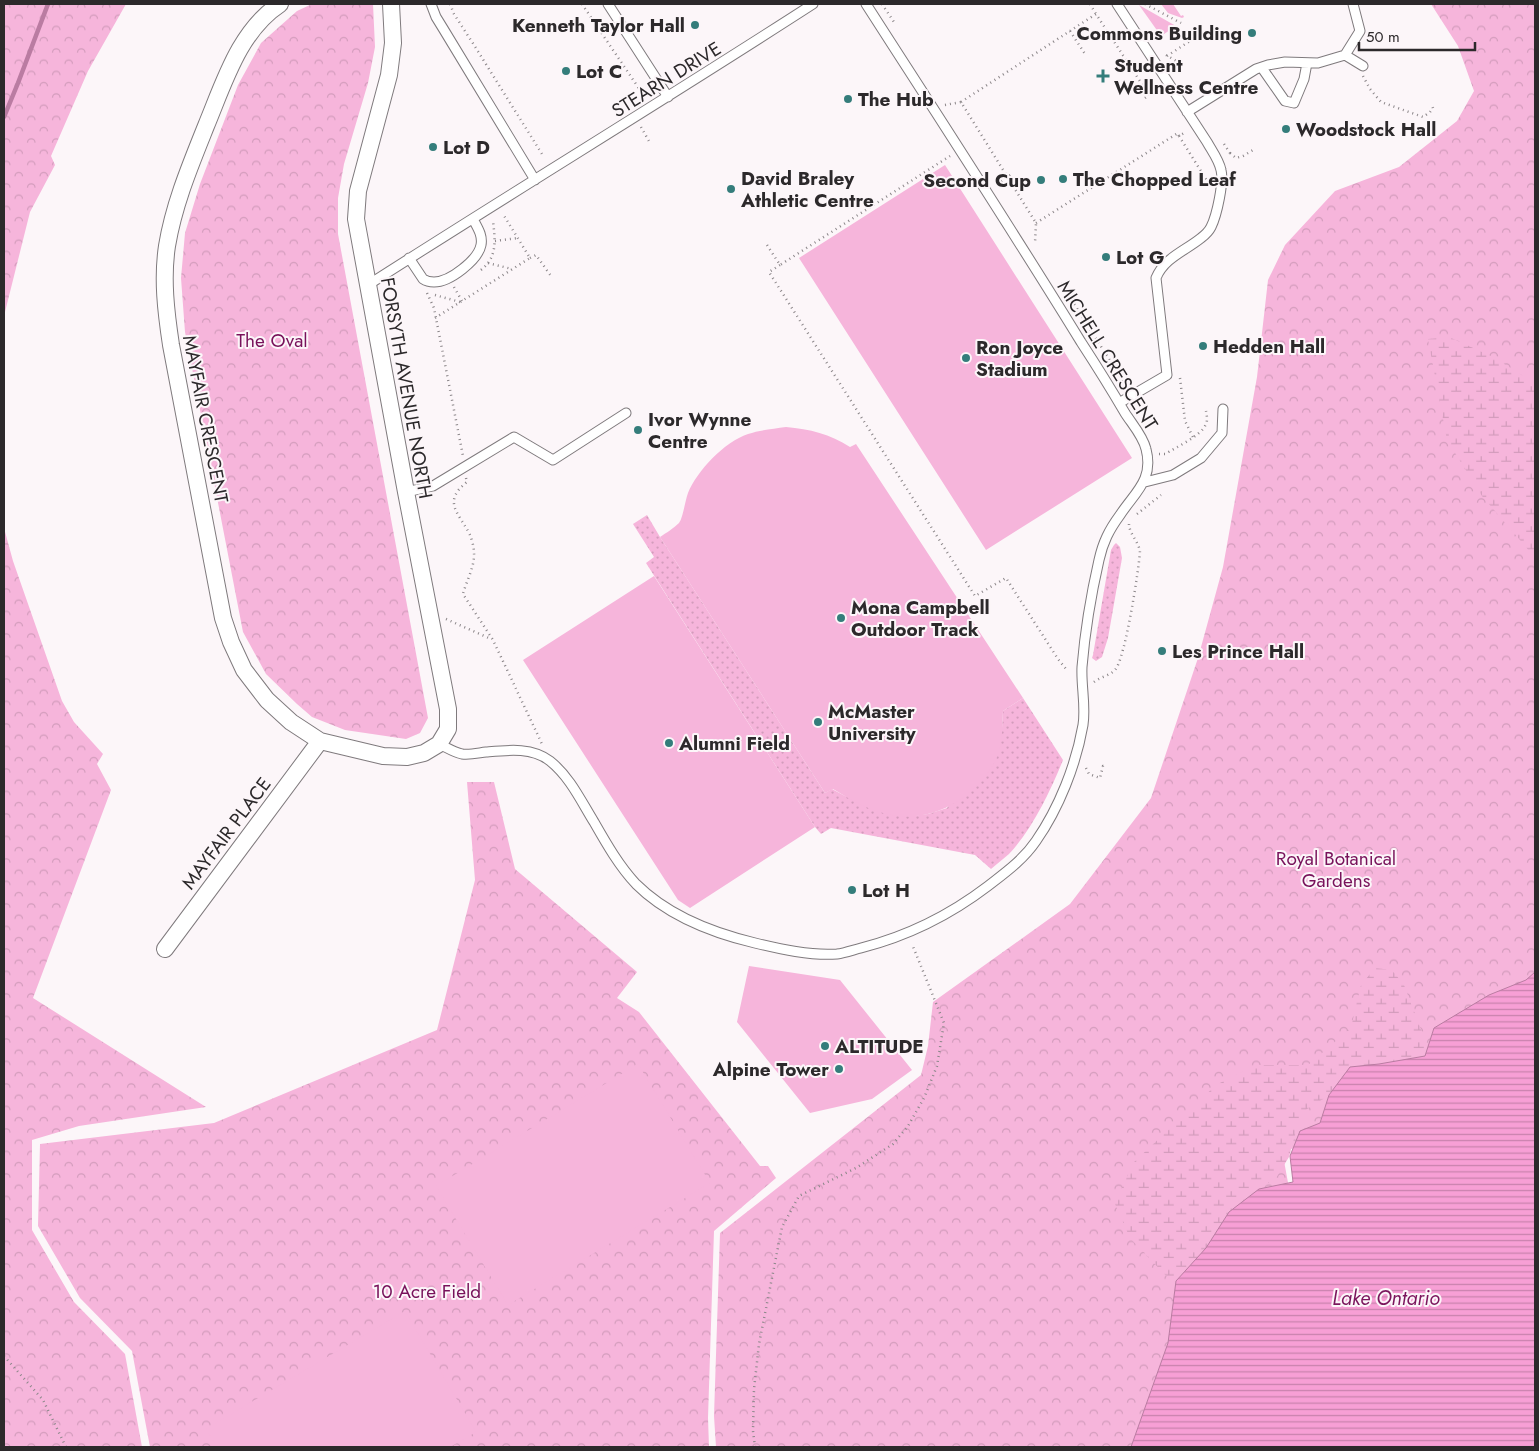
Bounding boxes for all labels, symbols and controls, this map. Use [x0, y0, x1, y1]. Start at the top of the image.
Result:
place label: Kenneth Taylor Hall [512, 12, 685, 39]
marker: Kenneth Taylor Hall [689, 19, 701, 31]
place label: Commons Building [1076, 20, 1242, 47]
scale bar [1359, 20, 1475, 52]
text: 50 m [1366, 26, 1400, 48]
marker: Commons Building [1246, 27, 1258, 39]
street label: STEARN DRIVE [606, 35, 726, 124]
place label: Student Wellness Centre [1114, 52, 1258, 101]
place label: Lot C [576, 58, 622, 85]
marker: Lot C [560, 65, 572, 77]
marker: Student Wellness Centre [1096, 69, 1110, 83]
place label: The Hub [858, 86, 934, 113]
marker: The Hub [842, 93, 854, 105]
place label: Woodstock Hall [1296, 116, 1436, 143]
marker: Woodstock Hall [1280, 123, 1292, 135]
place label: Lot D [443, 134, 490, 161]
marker: Lot D [427, 141, 439, 153]
place label: David Braley Athletic Centre [740, 165, 874, 214]
place label: The Chopped Leaf [1073, 166, 1237, 193]
place label: Second Cup [923, 167, 1031, 194]
marker: The Chopped Leaf [1057, 173, 1069, 185]
marker: Second Cup [1035, 174, 1047, 186]
marker: David Braley Athletic Centre [725, 183, 737, 195]
place label: Lot G [1116, 244, 1164, 271]
marker: Lot G [1100, 251, 1112, 263]
street label: FORSYTH AVENUE NORTH [374, 275, 439, 501]
street label: MICHELL CRESCENT [1051, 275, 1165, 435]
park label: The Oval [236, 327, 308, 354]
street label: MAYFAIR CRESCENT [176, 333, 235, 506]
place label: Hedden Hall [1213, 333, 1325, 360]
place label: Ron Joyce Stadium [976, 334, 1063, 383]
marker: Hedden Hall [1197, 340, 1209, 352]
marker: Ron Joyce Stadium [960, 352, 972, 364]
place label: Ivor Wynne Centre [648, 406, 752, 455]
marker: Ivor Wynne Centre [632, 424, 644, 436]
place label: Mona Campbell Outdoor Track [851, 594, 990, 643]
marker: Mona Campbell Outdoor Track [835, 612, 847, 624]
place label: Les Prince Hall [1172, 638, 1304, 665]
marker: Les Prince Hall [1156, 645, 1168, 657]
place label: McMaster University [828, 698, 917, 747]
marker: McMaster University [812, 716, 824, 728]
place label: Alumni Field [678, 730, 790, 757]
marker: Alumni Field [663, 737, 675, 749]
street label: MAYFAIR PLACE [175, 772, 277, 895]
park label: Royal Botanical Gardens [1276, 845, 1396, 894]
place label: Lot H [862, 877, 910, 904]
marker: Lot H [846, 884, 858, 896]
place label: ALTITUDE [834, 1033, 924, 1060]
marker: ALTITUDE [819, 1040, 831, 1052]
place label: Alpine Tower [712, 1056, 829, 1083]
marker: Alpine Tower [833, 1063, 845, 1075]
park label: 10 Acre Field [373, 1278, 481, 1305]
water label: Lake Ontario [1332, 1284, 1440, 1313]

